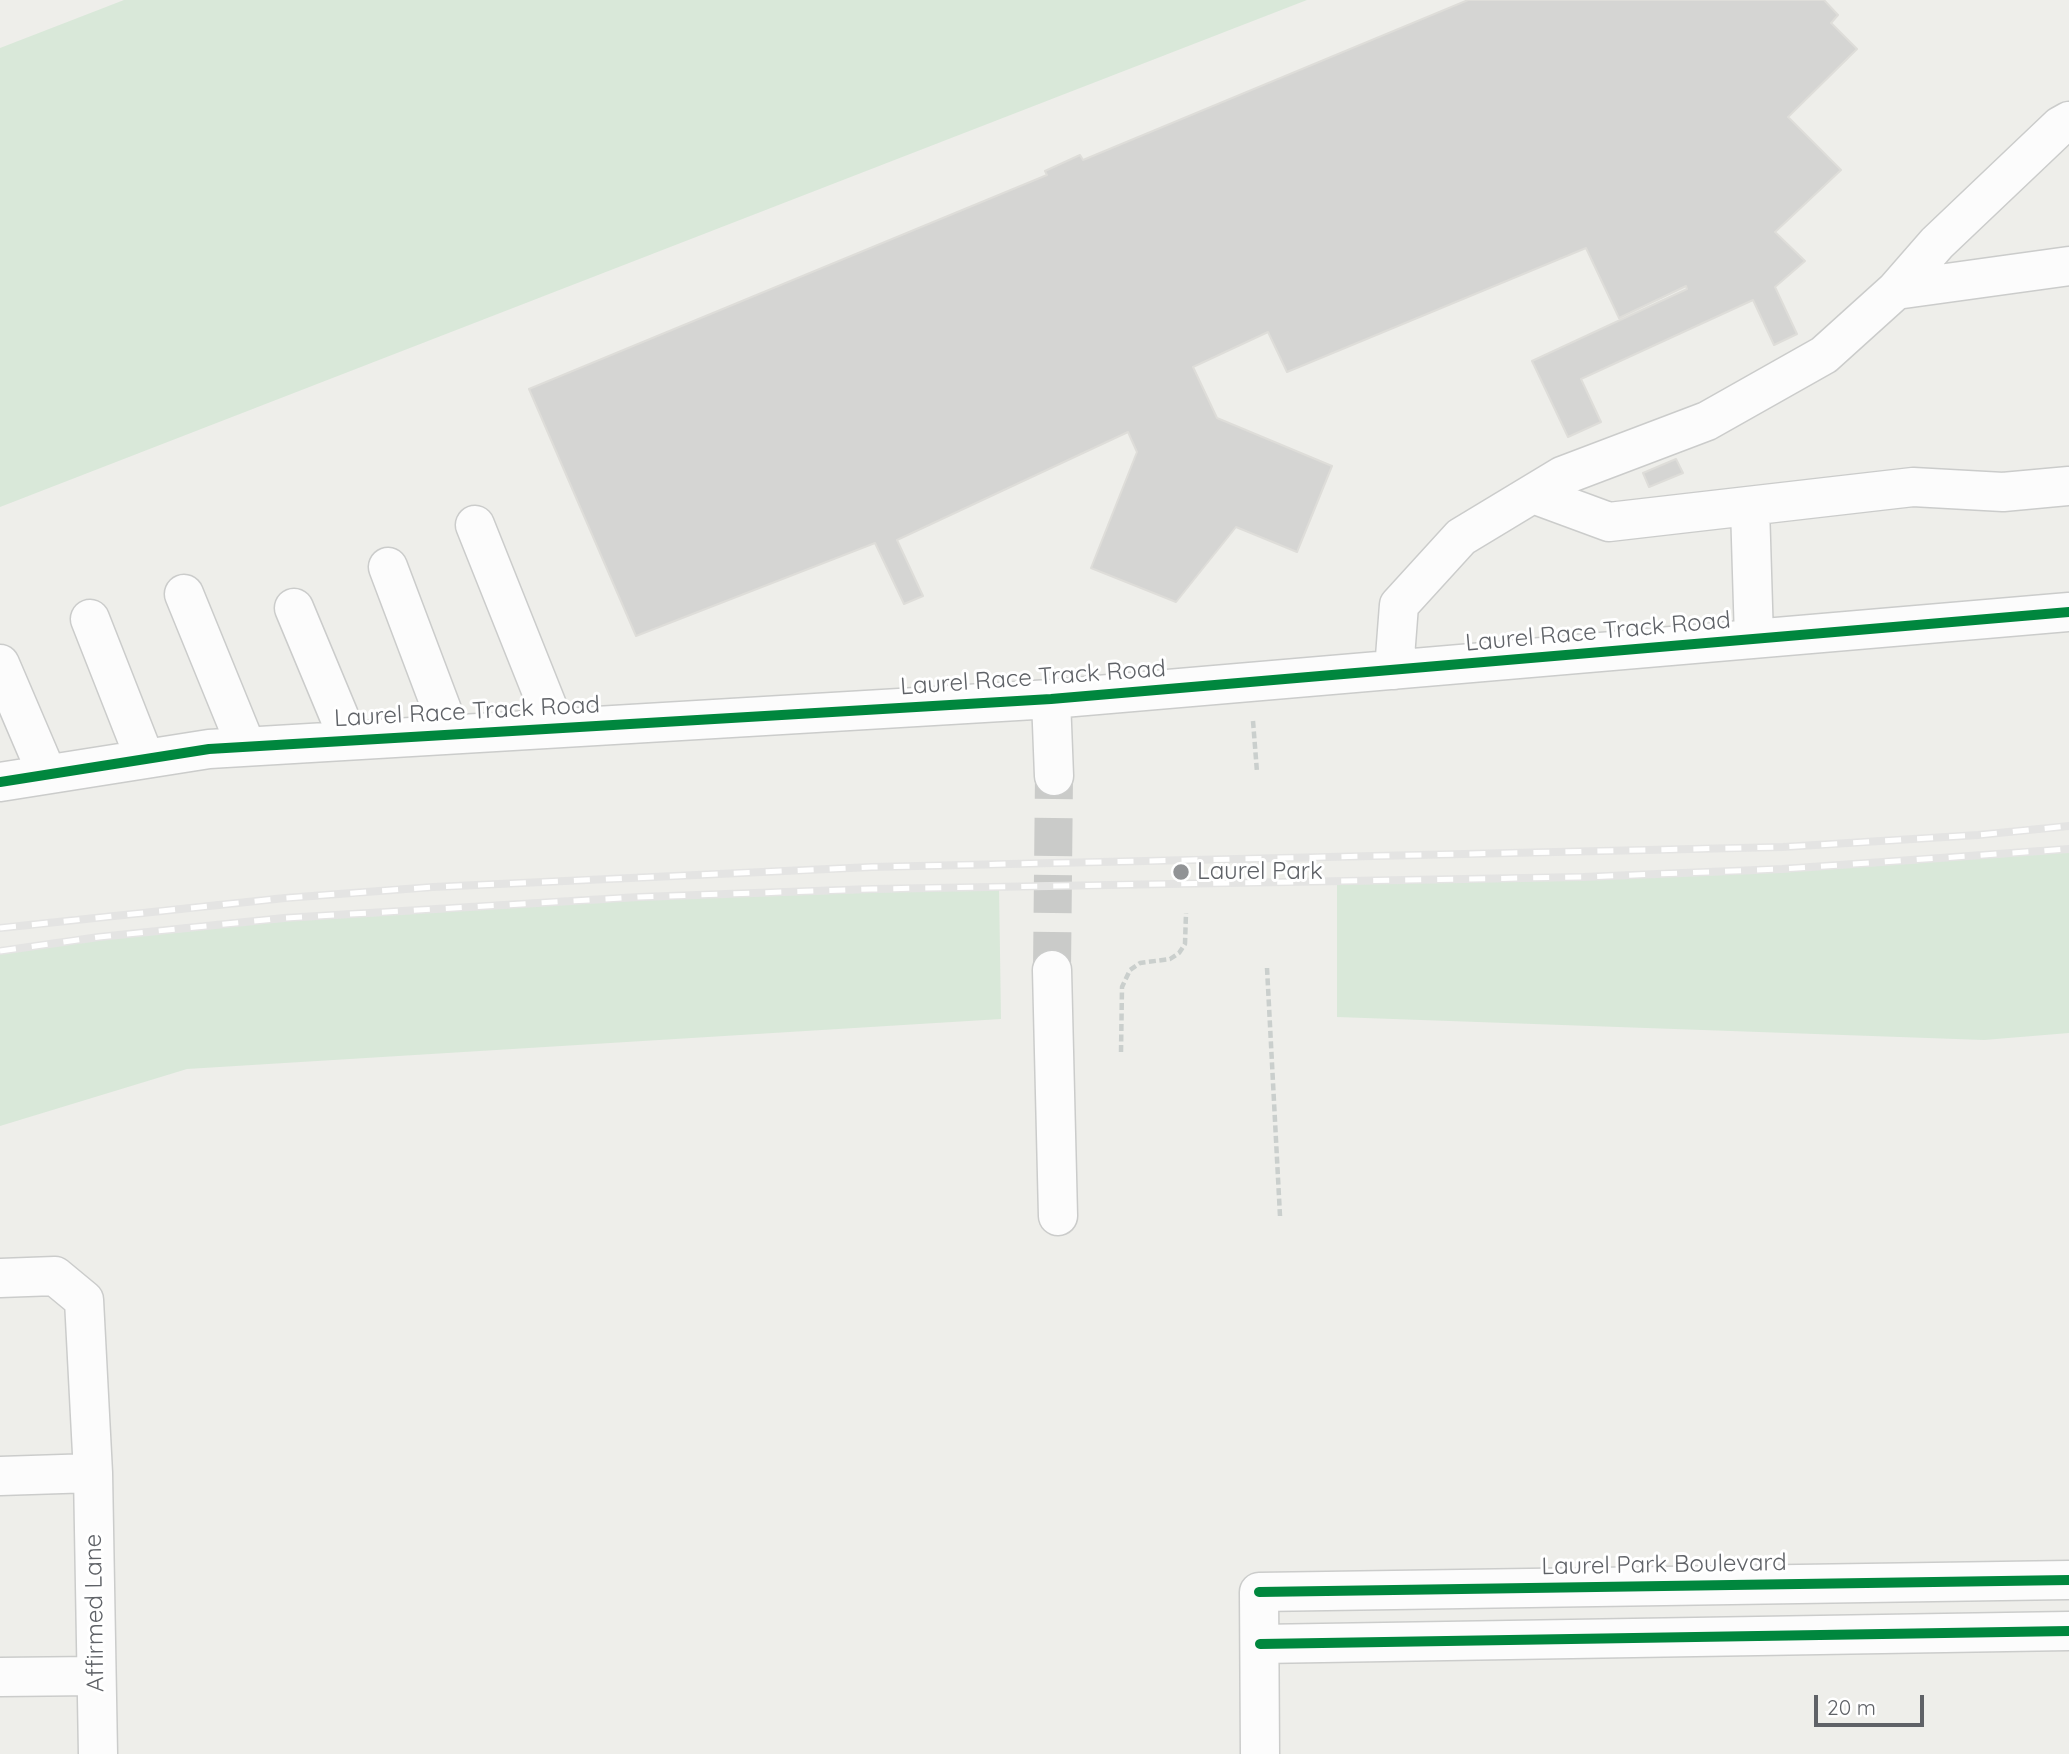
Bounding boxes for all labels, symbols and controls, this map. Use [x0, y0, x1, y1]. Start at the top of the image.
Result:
street label: Laurel Race Track Road [1464, 606, 1732, 658]
street label: Laurel Race Track Road [899, 654, 1167, 702]
street label: Laurel Race Track Road [333, 691, 601, 733]
place label: Laurel Park [1197, 858, 1323, 886]
marker: Laurel Park [1171, 862, 1191, 882]
street label: Affirmed Lane [79, 1534, 111, 1692]
street label: Laurel Park Boulevard [1541, 1548, 1787, 1582]
scale bar [1817, 1680, 1927, 1724]
text: 20 m [1827, 1694, 1876, 1720]

